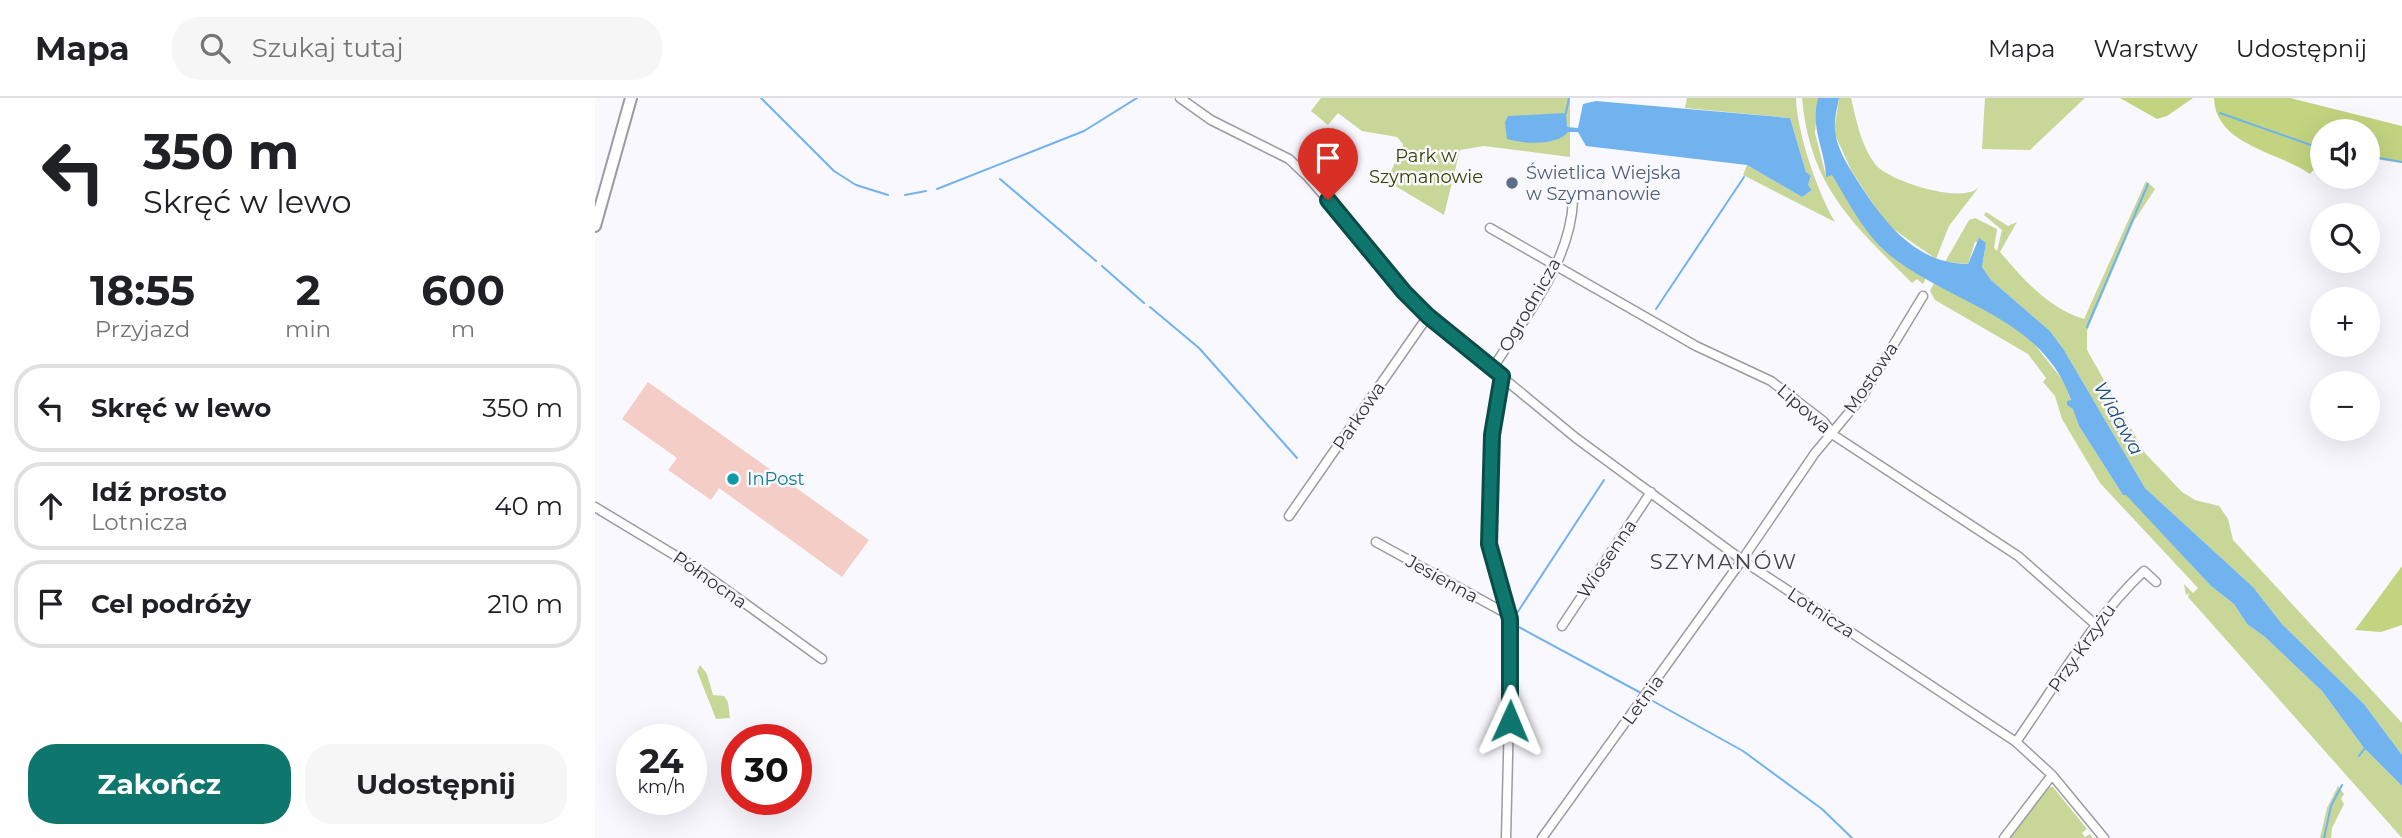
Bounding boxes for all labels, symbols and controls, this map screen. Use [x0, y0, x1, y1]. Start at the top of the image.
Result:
search box [172, 17, 662, 80]
text: Mapa [35, 28, 130, 68]
icon: search [196, 29, 234, 67]
text: Szukaj tutaj [252, 32, 404, 64]
text: Mapa [1988, 34, 2055, 63]
text: Warstwy [2093, 34, 2198, 63]
text: Udostępnij [2236, 34, 2367, 63]
map controls [2310, 119, 2380, 441]
button: sound [2310, 119, 2380, 189]
text: 350 m [143, 122, 299, 181]
icon: left [28, 126, 119, 217]
pin [1298, 128, 1358, 200]
icon: arrive [1309, 139, 1347, 177]
park label: Park w Szymanowie [1369, 145, 1483, 188]
place label: Świetlica Wiejska w Szymanowie [1526, 162, 1681, 205]
marker: Świetlica Wiejska w Szymanowie [1504, 175, 1520, 191]
text: Skręć w lewo [143, 182, 352, 221]
button: search [2310, 203, 2380, 273]
street label: Ogrodnicza [1494, 254, 1566, 356]
text: 18:55 [90, 264, 195, 316]
text: 2 [296, 264, 320, 316]
text: 600 [421, 264, 505, 316]
button: + [2310, 287, 2380, 357]
text: Przyjazd [95, 315, 190, 343]
text: min [285, 315, 331, 343]
text: m [451, 315, 475, 343]
street label: Mostowa [1839, 338, 1903, 418]
button: − [2310, 371, 2380, 441]
water label: Widawa [2089, 377, 2148, 459]
street label: Parkowa [1328, 378, 1390, 454]
street label: Lipowa [1772, 379, 1836, 439]
icon: left [32, 389, 70, 427]
text: Skręć w lewo [91, 392, 271, 424]
text: 350 m [482, 392, 563, 424]
place label: InPost [747, 468, 805, 490]
marker: InPost [725, 471, 741, 487]
text: Idź prosto [91, 476, 227, 508]
icon: ahead [32, 487, 70, 525]
text: 40 m [494, 490, 563, 522]
text: Lotnicza [91, 508, 188, 536]
street label: Wiosenna [1573, 515, 1641, 603]
street label: Północna [669, 547, 751, 613]
district label: SZYMANÓW [1650, 549, 1798, 574]
street label: Jesienna [1401, 550, 1482, 608]
street label: Lotnicza [1783, 583, 1859, 643]
icon: arrive [32, 585, 70, 623]
text: Cel podróży [91, 588, 251, 620]
text: 210 m [487, 588, 563, 620]
street label: Przy Krzyżu [2044, 600, 2120, 696]
street label: Letnia [1618, 671, 1668, 729]
position arrow [1473, 684, 1547, 758]
speed limit sign: 30 [721, 724, 812, 815]
text: 24 [639, 739, 684, 782]
button: Zakończ [28, 744, 291, 824]
button: Udostępnij [305, 744, 567, 824]
text: km/h [637, 776, 686, 798]

